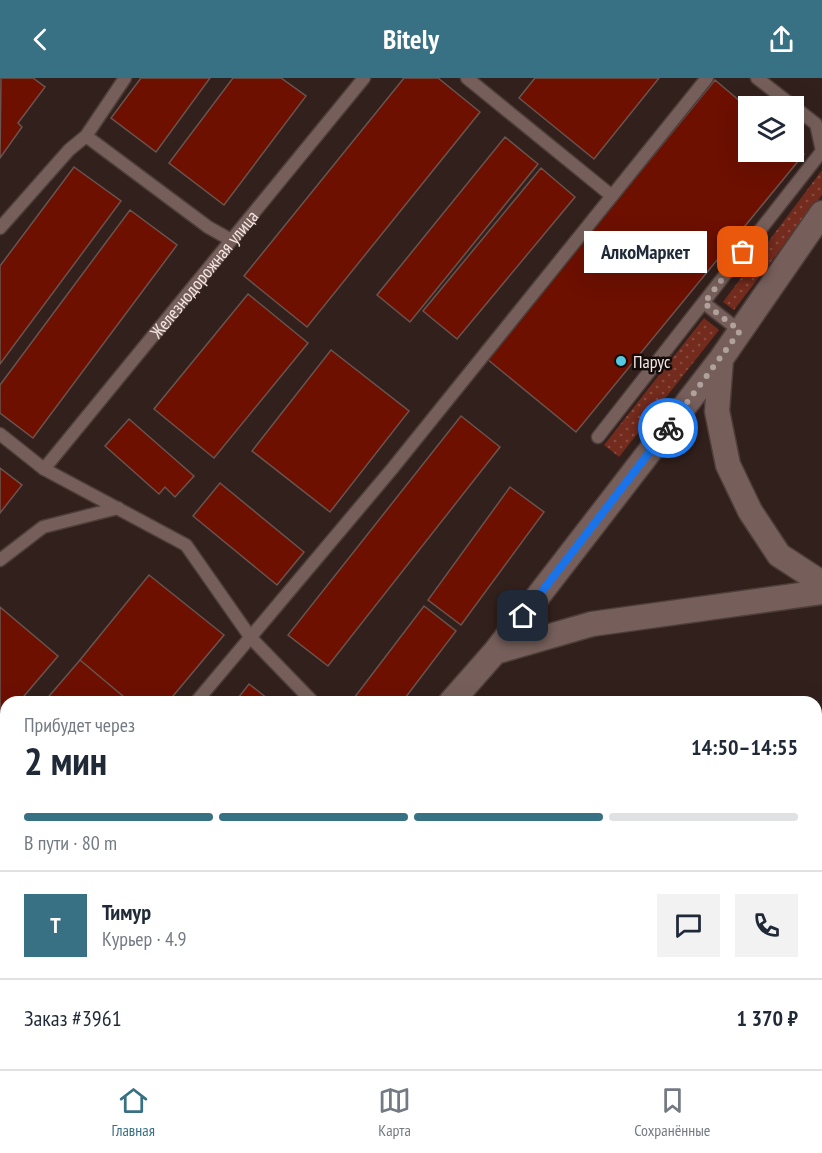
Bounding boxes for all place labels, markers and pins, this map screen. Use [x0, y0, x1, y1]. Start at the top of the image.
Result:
pin [717, 226, 768, 277]
callout: АлкоМаркет [584, 231, 707, 273]
place label: Парус [633, 350, 671, 373]
marker: Парус [614, 354, 628, 368]
pin [497, 590, 548, 641]

